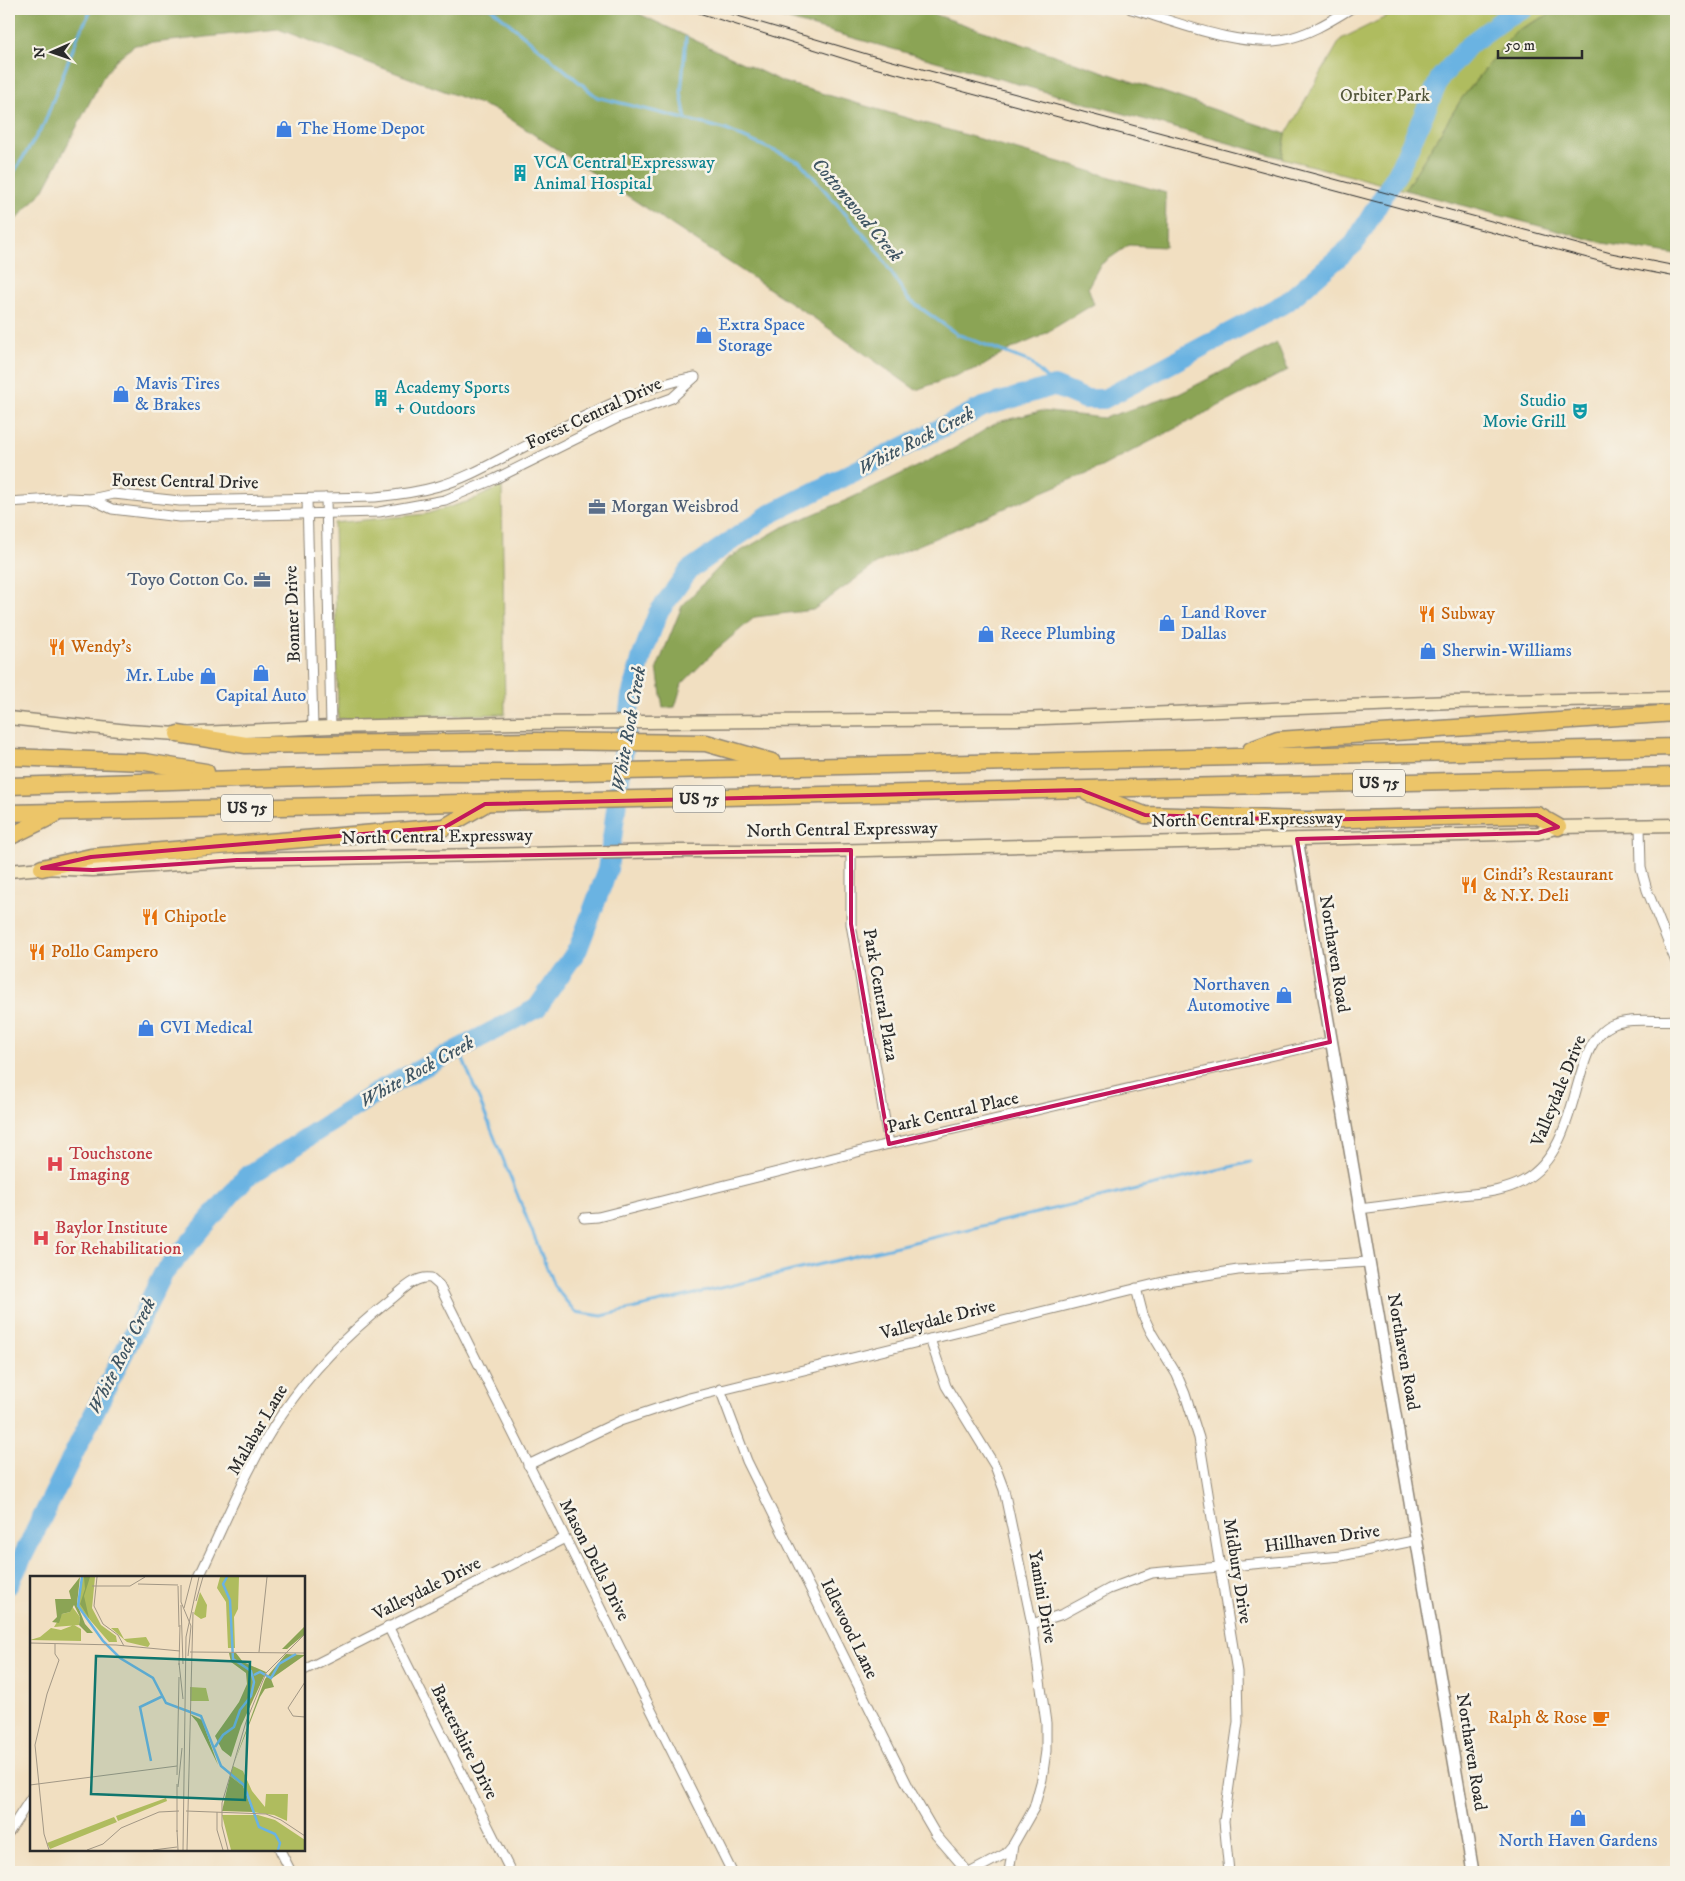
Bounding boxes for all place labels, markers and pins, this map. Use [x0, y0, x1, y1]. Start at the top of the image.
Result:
place label: The Home Depot [298, 118, 425, 140]
shop icon: The Home Depot [274, 119, 294, 139]
place label: VCA Central Expressway Animal Hospital [533, 152, 715, 195]
building icon: VCA Central Expressway Animal Hospital [510, 163, 530, 183]
place label: Extra Space Storage [718, 314, 805, 357]
shop icon: Extra Space Storage [694, 325, 714, 345]
place label: Mavis Tires & Brakes [135, 373, 220, 416]
place label: Academy Sports + Outdoors [395, 377, 510, 420]
shop icon: Mavis Tires & Brakes [111, 384, 131, 404]
building icon: Academy Sports + Outdoors [371, 388, 391, 408]
place label: Studio Movie Grill [1482, 390, 1567, 433]
theatre icon: Studio Movie Grill [1570, 401, 1590, 421]
place label: Morgan Weisbrod [611, 496, 739, 518]
office icon: Morgan Weisbrod [587, 497, 607, 517]
place label: Toyo Cotton Co. [127, 569, 248, 591]
office icon: Toyo Cotton Co. [252, 570, 272, 590]
place label: Land Rover Dallas [1181, 602, 1267, 645]
place label: Subway [1441, 603, 1496, 625]
restaurant icon: Subway [1417, 604, 1437, 624]
shop icon: Land Rover Dallas [1157, 613, 1177, 633]
place label: Reece Plumbing [1000, 623, 1115, 645]
shop icon: Reece Plumbing [976, 624, 996, 644]
place label: Wendy's [70, 636, 131, 658]
restaurant icon: Wendy's [47, 637, 67, 657]
place label: Sherwin-Williams [1442, 640, 1572, 662]
shop icon: Sherwin-Williams [1418, 641, 1438, 661]
shop icon: Capital Auto [251, 663, 271, 683]
place label: Mr. Lube [125, 665, 194, 687]
shop icon: Mr. Lube [198, 666, 218, 686]
place label: Capital Auto [216, 685, 307, 707]
place label: Cindi's Restaurant & N.Y. Deli [1483, 864, 1614, 907]
restaurant icon: Cindi's Restaurant & N.Y. Deli [1459, 875, 1479, 895]
place label: Chipotle [164, 906, 226, 928]
restaurant icon: Chipotle [140, 907, 160, 927]
place label: Pollo Campero [51, 941, 158, 963]
restaurant icon: Pollo Campero [27, 942, 47, 962]
place label: Northaven Automotive [1187, 974, 1271, 1017]
shop icon: Northaven Automotive [1274, 985, 1294, 1005]
place label: CVI Medical [160, 1017, 253, 1039]
shop icon: CVI Medical [136, 1018, 156, 1038]
place label: Touchstone Imaging [69, 1143, 153, 1186]
hospital icon: Touchstone Imaging [45, 1154, 65, 1174]
place label: Baylor Institute for Rehabilitation [55, 1217, 182, 1260]
hospital icon: Baylor Institute for Rehabilitation [31, 1228, 51, 1248]
place label: Ralph & Rose [1488, 1707, 1587, 1729]
cafe icon: Ralph & Rose [1591, 1708, 1611, 1728]
shop icon: North Haven Gardens [1568, 1808, 1588, 1828]
place label: North Haven Gardens [1499, 1830, 1657, 1852]

